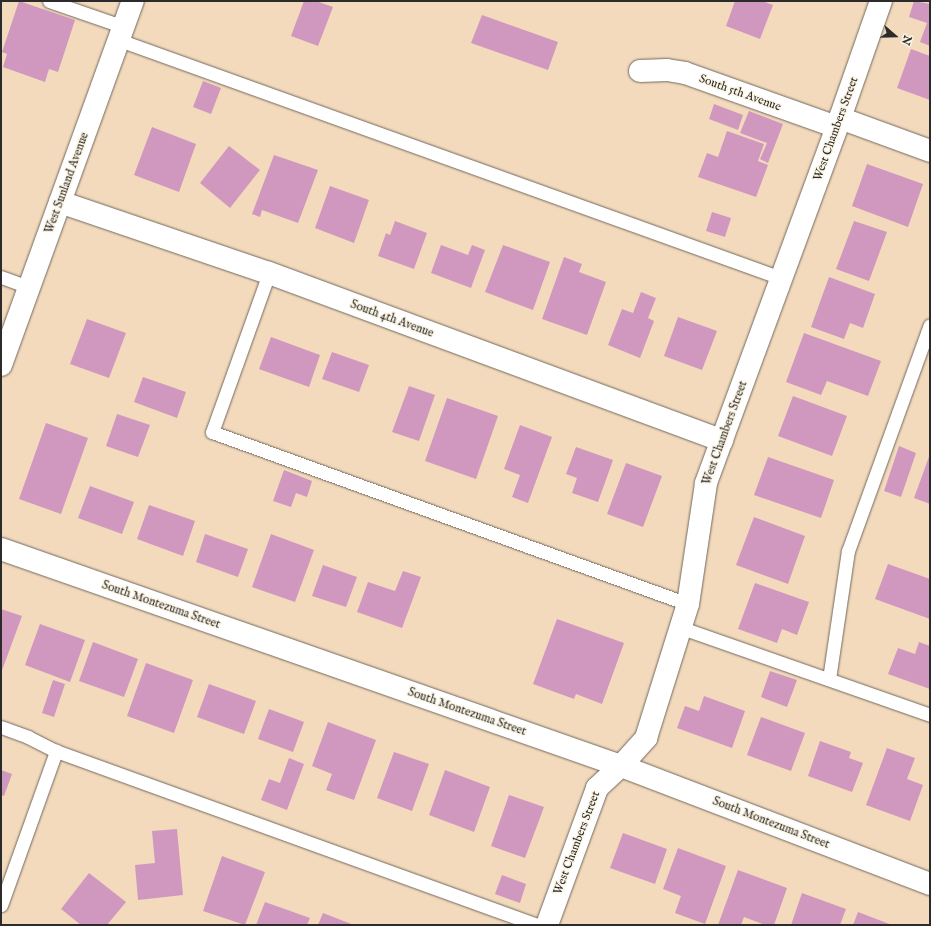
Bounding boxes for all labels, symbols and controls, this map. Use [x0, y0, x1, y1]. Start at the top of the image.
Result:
north arrow [875, 16, 915, 56]
text: N [898, 33, 914, 47]
street label: South 5th Avenue [697, 72, 783, 114]
street label: West Chambers Street [810, 75, 862, 183]
street label: West Sunland Avenue [42, 130, 92, 236]
street label: South 4th Avenue [348, 297, 436, 341]
street label: West Chambers Street [699, 379, 751, 487]
street label: South Montezuma Street [100, 578, 222, 632]
street label: South Montezuma Street [406, 685, 528, 739]
street label: West Chambers Street [551, 789, 603, 897]
street label: South Montezuma Street [710, 794, 832, 852]

